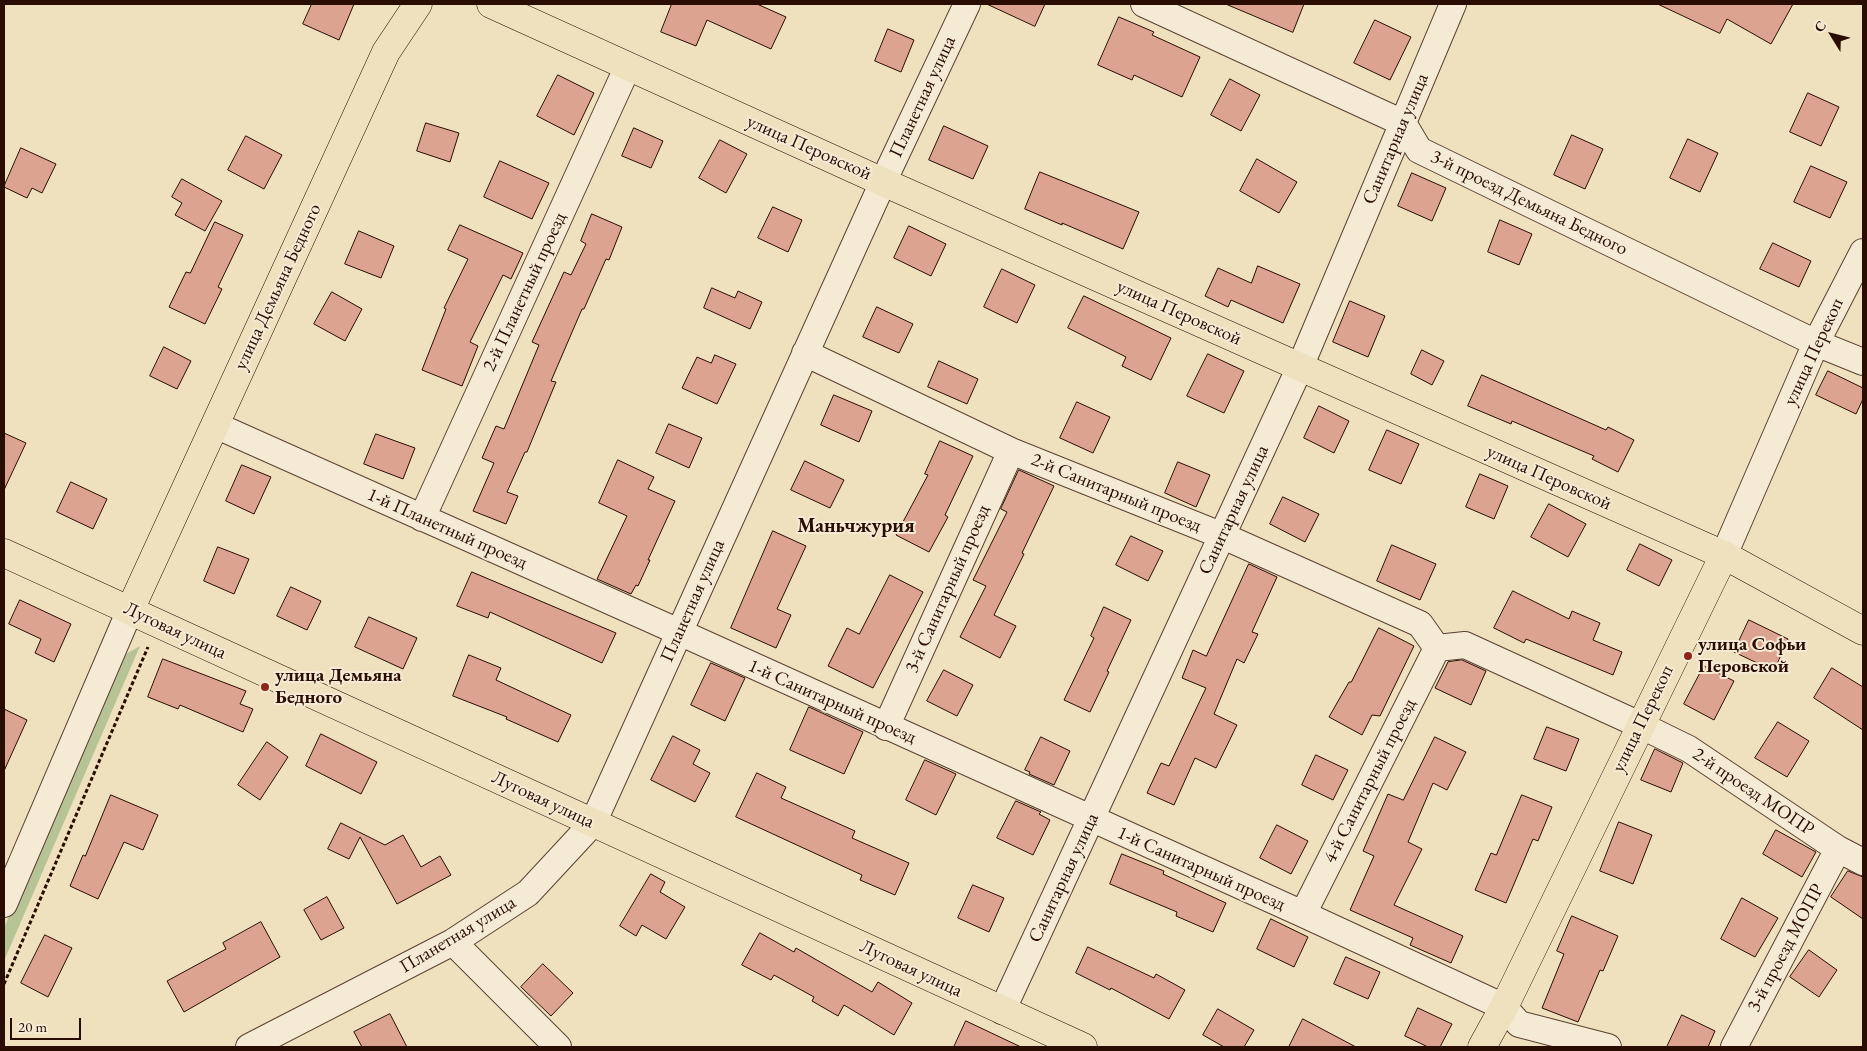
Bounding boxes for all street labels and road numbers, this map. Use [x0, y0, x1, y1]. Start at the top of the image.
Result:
street label: Планетная улица [885, 33, 961, 161]
street label: Санитарная улица [1358, 70, 1434, 208]
street label: улица Перовской [743, 110, 875, 186]
street label: 3-й проезд Демьяна Бедного [1427, 145, 1631, 261]
street label: улица Демьяна Бедного [229, 200, 327, 374]
street label: 2-й Планетный проезд [478, 209, 572, 375]
street label: улица Перовской [1113, 275, 1245, 351]
street label: улица Перекоп [1779, 295, 1849, 409]
street label: улица Перовской [1483, 440, 1615, 516]
street label: Санитарная улица [1194, 442, 1274, 578]
street label: 2-й Санитарный проезд [1028, 448, 1204, 538]
street label: 1-й Планетный проезд [363, 483, 531, 575]
street label: 3-й Санитарный проезд [901, 501, 995, 677]
street label: Планетная улица [656, 536, 730, 666]
street label: Луговая улица [120, 597, 230, 665]
street label: 1-й Санитарный проезд [744, 655, 920, 749]
street label: улица Перекоп [1607, 662, 1679, 776]
street label: 4-й Санитарный проезд [1319, 695, 1421, 867]
street label: 2-й проезд МОПР [1688, 743, 1818, 841]
street label: Луговая улица [488, 766, 598, 834]
street label: Санитарная улица [1024, 810, 1104, 946]
street label: 1-й Санитарный проезд [1113, 822, 1289, 916]
street label: 3-й проезд МОПР [1743, 880, 1829, 1016]
street label: Планетная улица [396, 891, 520, 979]
street label: Луговая улица [856, 935, 966, 1003]

